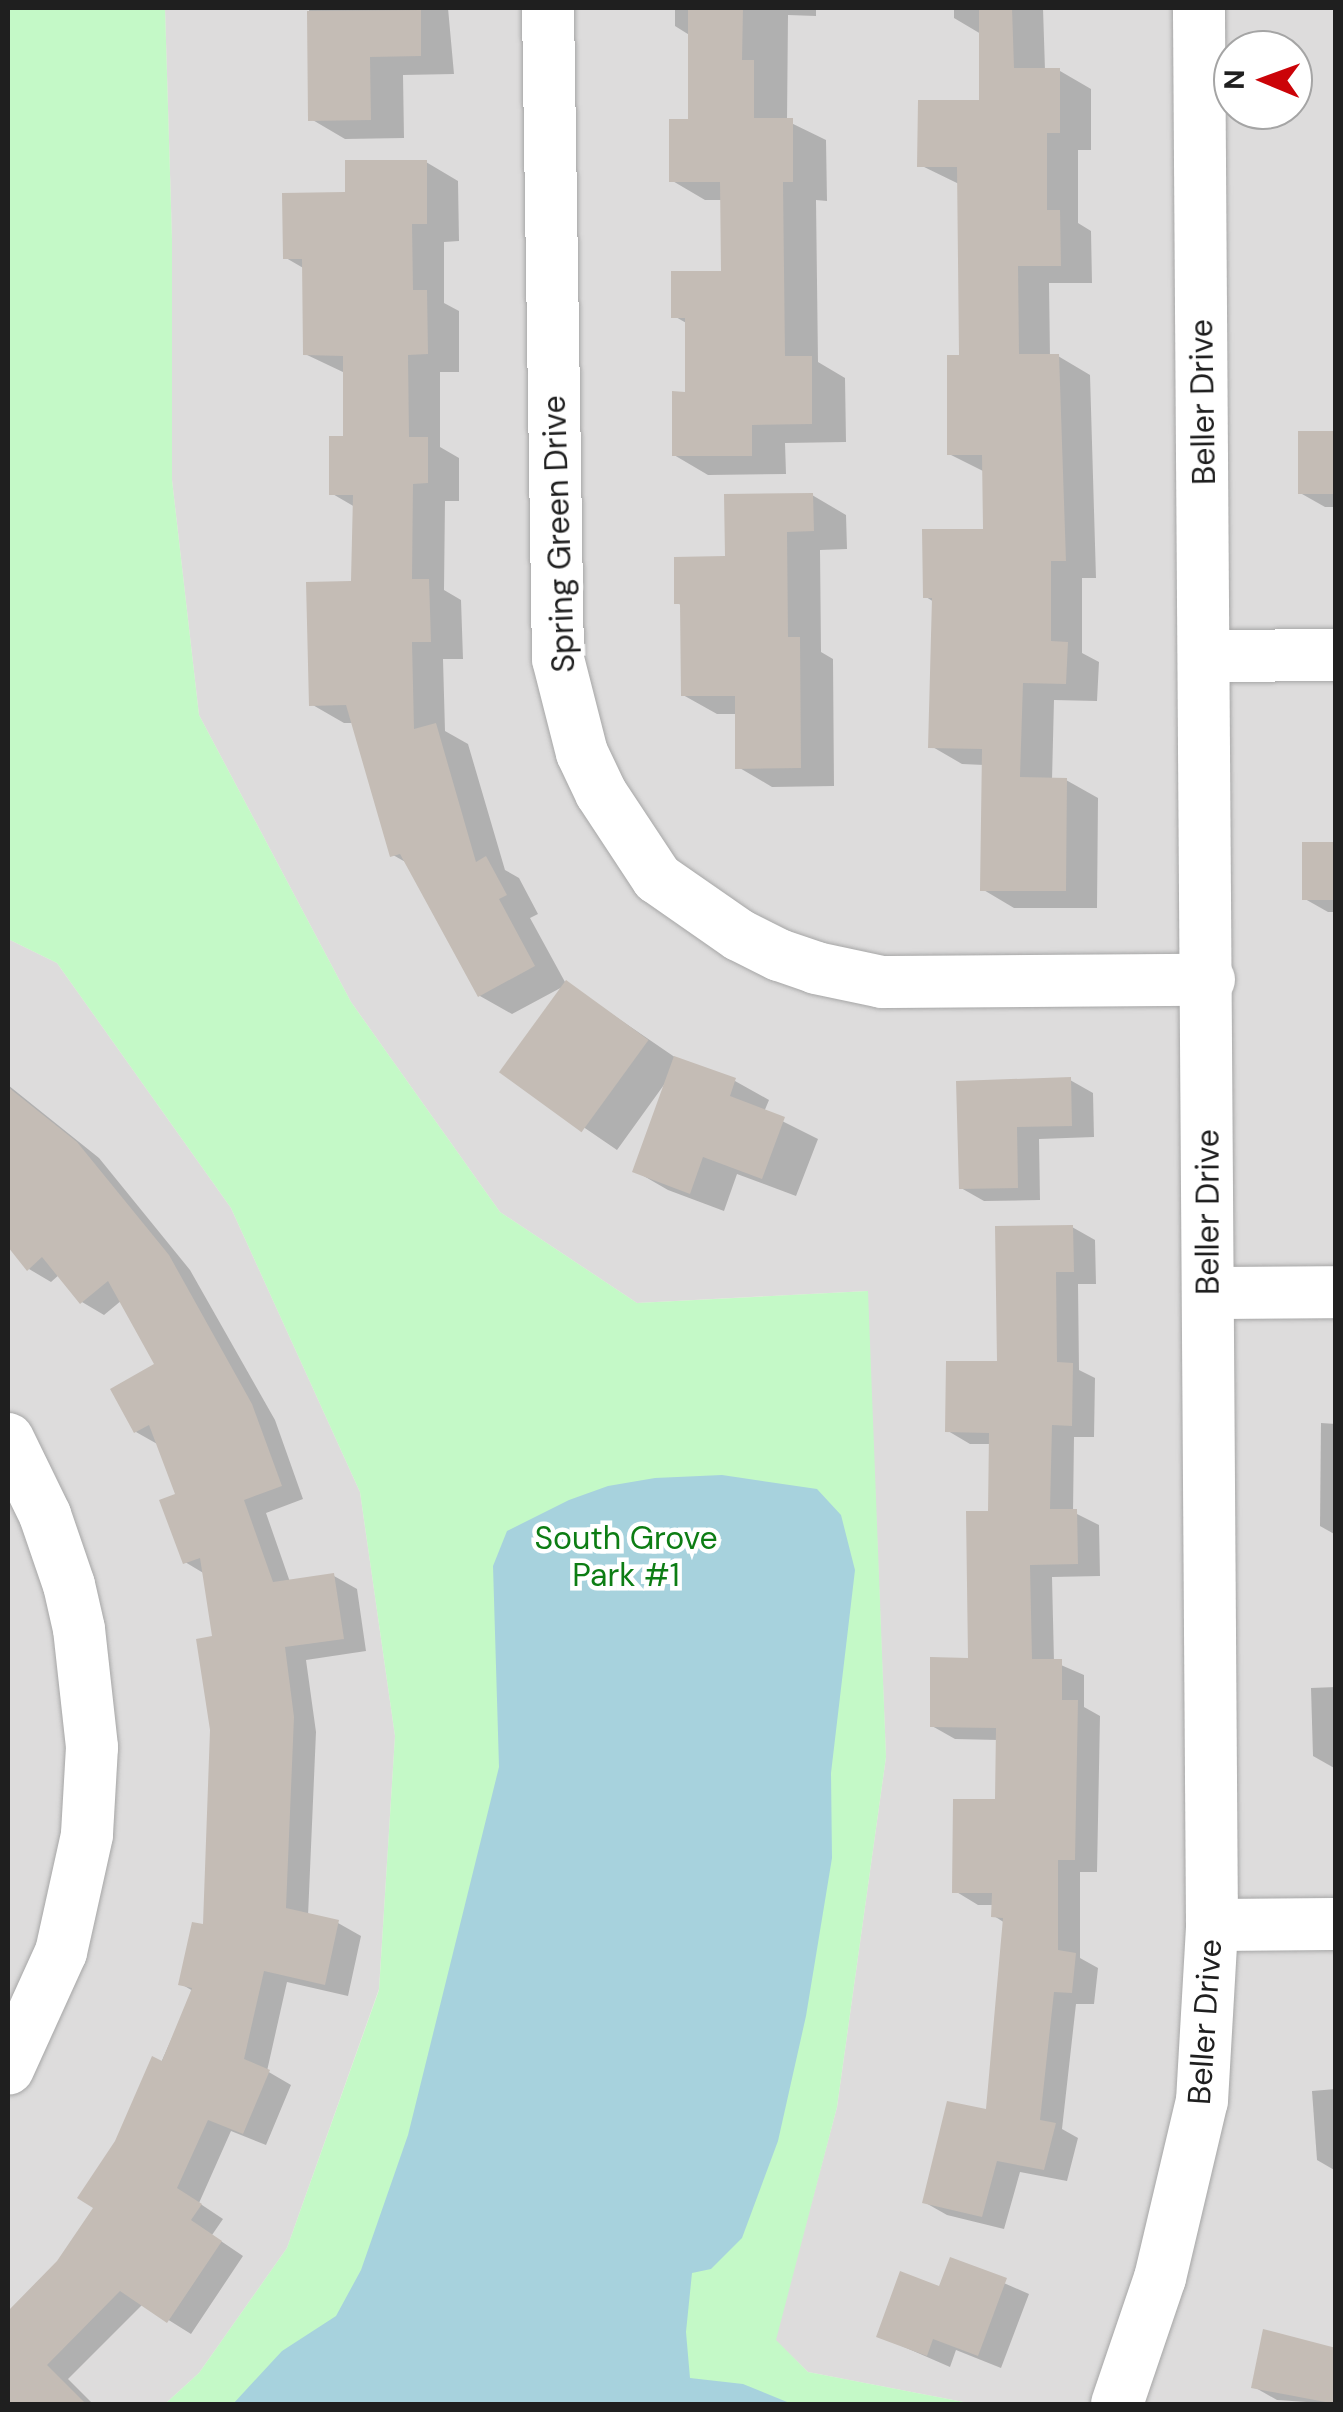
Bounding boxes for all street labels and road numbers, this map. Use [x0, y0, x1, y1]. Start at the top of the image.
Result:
street label: Beller Drive [1182, 319, 1224, 485]
street label: Spring Green Drive [535, 395, 583, 673]
street label: Beller Drive [1189, 1129, 1227, 1295]
street label: Beller Drive [1180, 1938, 1230, 2106]

